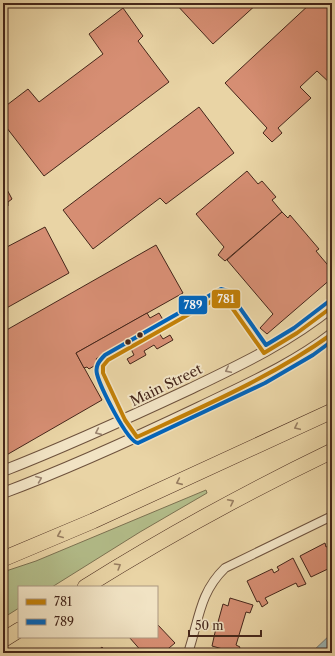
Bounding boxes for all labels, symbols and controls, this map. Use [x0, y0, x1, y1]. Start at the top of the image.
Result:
line badge: 781 [211, 289, 241, 309]
text: 781 [217, 292, 235, 306]
line badge: 789 [178, 295, 208, 315]
text: 789 [183, 298, 203, 312]
unlabelled marker [135, 330, 145, 340]
unlabelled marker [123, 337, 133, 347]
street label: Main Street [127, 360, 205, 410]
one-way arrow [225, 365, 233, 373]
one-way arrow [293, 422, 301, 430]
one-way arrow [95, 427, 102, 435]
one-way arrow [36, 476, 43, 484]
one-way arrow [175, 478, 182, 486]
one-way arrow [227, 500, 234, 507]
one-way arrow [57, 531, 64, 539]
one-way arrow [114, 564, 121, 571]
legend [18, 586, 158, 638]
text: 781 [54, 594, 72, 609]
scale bar [189, 612, 261, 638]
text: 789 [54, 614, 74, 629]
text: 50 m [195, 618, 224, 633]

